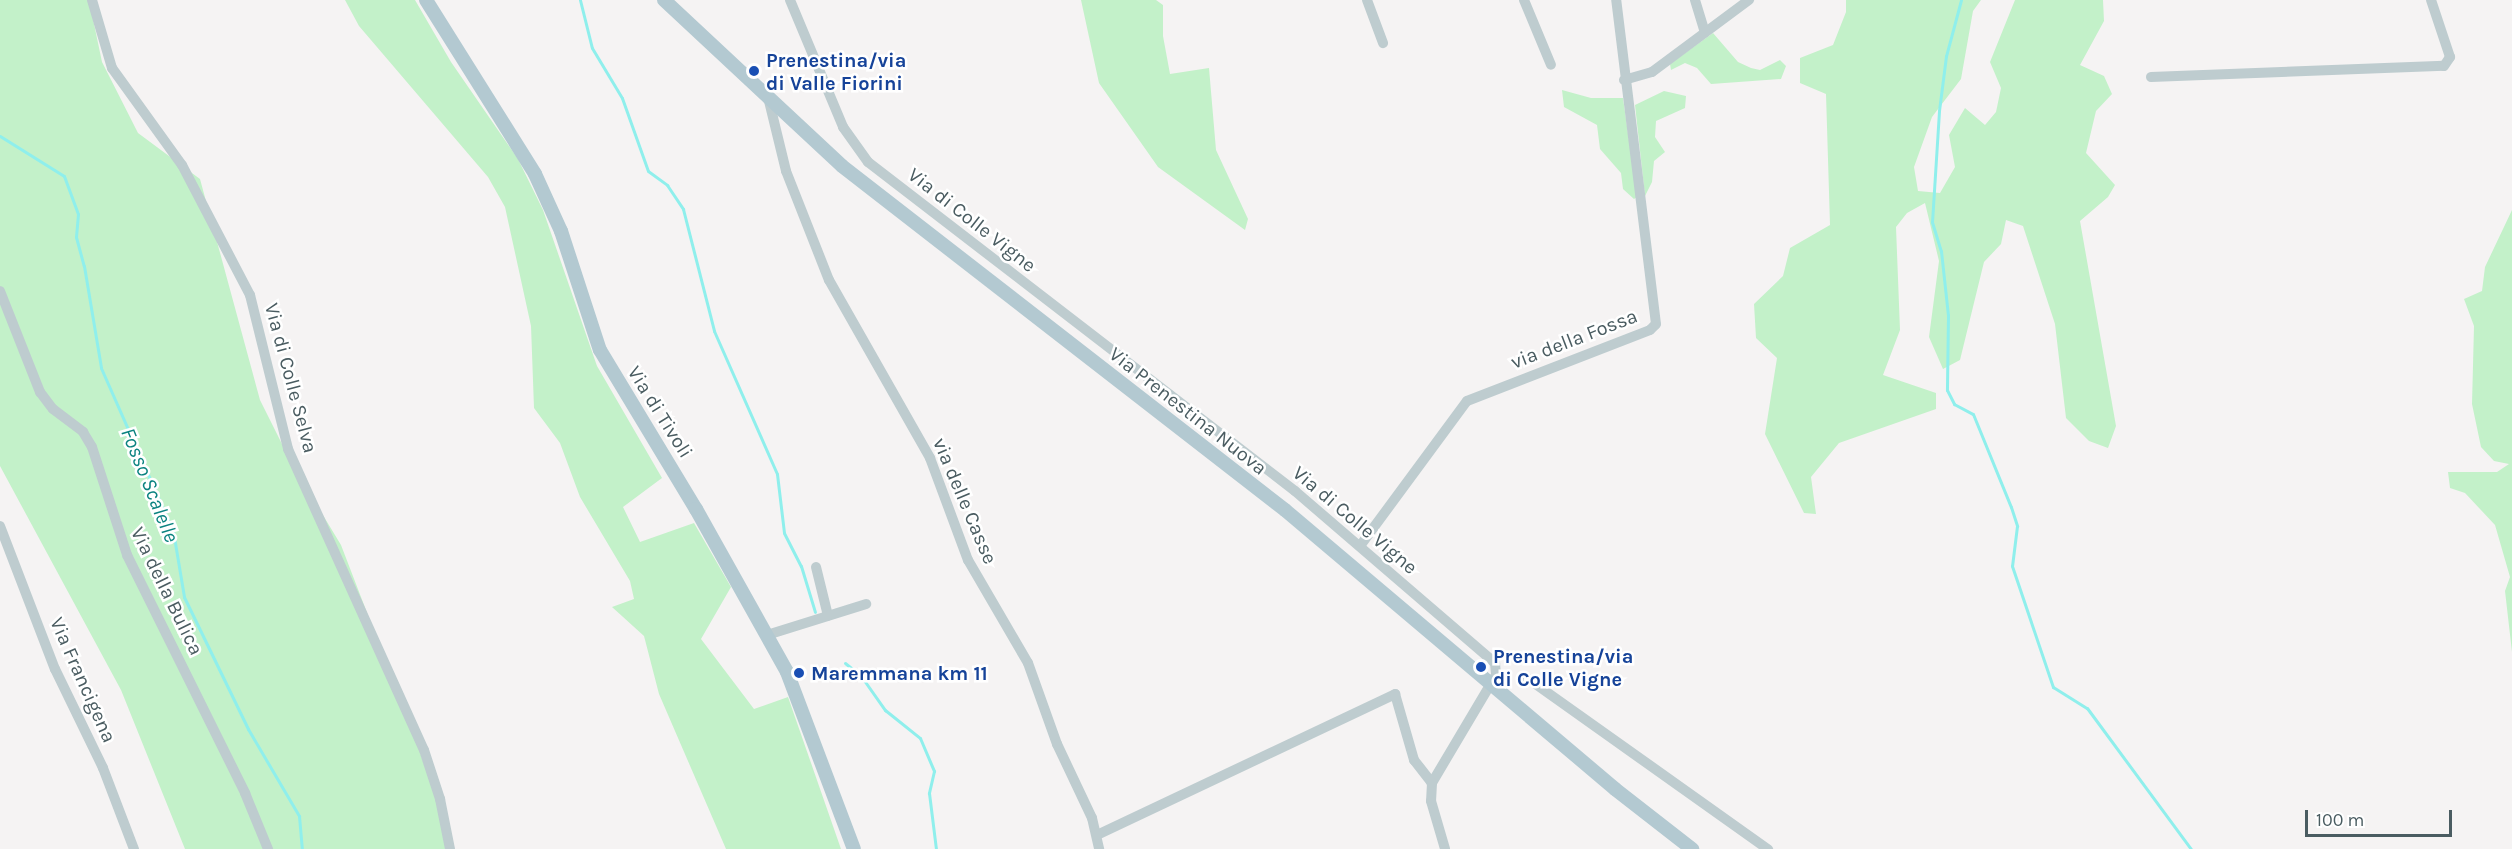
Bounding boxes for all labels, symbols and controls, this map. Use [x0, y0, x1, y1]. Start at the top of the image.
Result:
place label: Prenestina/via di Valle Fiorini [766, 48, 906, 95]
marker: Prenestina/via di Valle Fiorini [747, 64, 761, 78]
street label: Via di Colle Vigne [903, 163, 1041, 277]
street label: Via di Colle Selva [259, 301, 323, 455]
street label: via della Fossa [1507, 304, 1641, 374]
street label: Via Prenestina Nuova [1104, 342, 1272, 480]
street label: Via di Tivoli [622, 362, 698, 462]
water label: Fosso Scalelle [116, 424, 184, 546]
street label: via delle Casse [928, 434, 1002, 568]
street label: Via di Colle Vigne [1288, 461, 1422, 579]
street label: Via della Bulica [126, 523, 208, 659]
street label: Via Francigena [45, 614, 121, 746]
place label: Prenestina/via di Colle Vigne [1493, 644, 1633, 691]
marker: Prenestina/via di Colle Vigne [1474, 660, 1488, 674]
place label: Maremmana km 11 [811, 661, 988, 685]
marker: Maremmana km 11 [792, 666, 806, 680]
scale bar [2308, 798, 2455, 836]
text: 100 m [2316, 809, 2364, 831]

